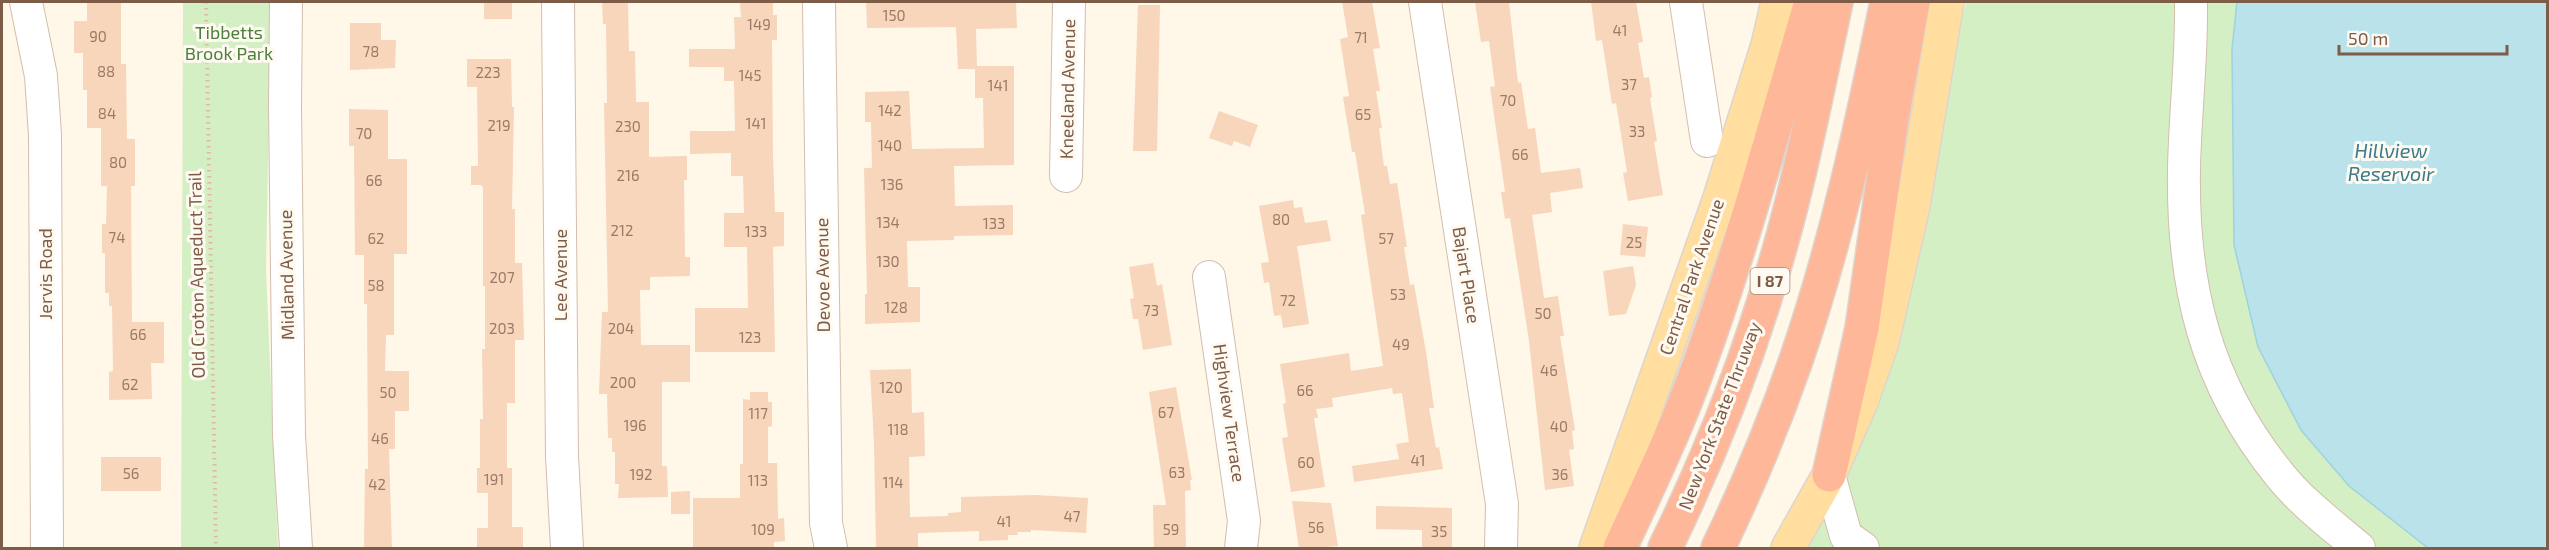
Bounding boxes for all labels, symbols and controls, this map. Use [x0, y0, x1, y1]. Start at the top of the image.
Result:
house number: 150 [882, 6, 906, 24]
house number: 149 [747, 15, 771, 33]
scale bar [2339, 18, 2507, 56]
street label: Kneeland Avenue [1055, 19, 1079, 159]
park label: Tibbetts Brook Park [185, 21, 273, 64]
house number: 41 [1612, 21, 1628, 39]
house number: 90 [89, 27, 107, 45]
text: 50 m [2348, 27, 2388, 49]
house number: 71 [1354, 28, 1368, 46]
house number: 78 [363, 42, 379, 60]
house number: 88 [97, 62, 115, 80]
house number: 223 [475, 63, 501, 81]
house number: 145 [738, 66, 762, 84]
house number: 37 [1621, 75, 1637, 93]
house number: 141 [987, 76, 1009, 94]
house number: 70 [1500, 91, 1516, 109]
house number: 142 [878, 101, 902, 119]
house number: 84 [98, 104, 116, 122]
house number: 65 [1355, 105, 1371, 123]
house number: 141 [745, 114, 767, 132]
house number: 219 [488, 116, 510, 134]
house number: 230 [615, 117, 641, 135]
house number: 33 [1629, 122, 1645, 140]
house number: 70 [356, 124, 372, 142]
house number: 140 [878, 136, 902, 154]
water label: Hillview Reservoir [2348, 138, 2435, 185]
house number: 66 [1511, 145, 1529, 163]
house number: 80 [109, 153, 127, 171]
house number: 216 [617, 166, 639, 184]
street label: Old Croton Aqueduct Trail [183, 171, 209, 379]
house number: 66 [365, 171, 383, 189]
house number: 136 [881, 175, 903, 193]
street label: Central Park Avenue [1654, 196, 1728, 358]
street label: Midland Avenue [274, 210, 298, 340]
house number: 80 [1272, 210, 1290, 228]
house number: 134 [876, 213, 900, 231]
house number: 133 [983, 214, 1005, 232]
street label: Devoe Avenue [810, 217, 834, 333]
house number: 212 [611, 221, 633, 239]
house number: 133 [745, 222, 767, 240]
street label: Bajart Place [1448, 225, 1485, 325]
street label: Jervis Road [34, 228, 56, 320]
house number: 74 [109, 228, 125, 246]
house number: 62 [367, 229, 385, 247]
street label: Lee Avenue [549, 229, 571, 321]
house number: 57 [1378, 229, 1394, 247]
house number: 25 [1626, 233, 1642, 251]
house number: 130 [876, 252, 900, 270]
house number: 207 [489, 268, 515, 286]
road number: I 87 [1750, 268, 1790, 294]
house number: 58 [367, 276, 385, 294]
house number: 53 [1390, 285, 1406, 303]
house number: 72 [1280, 291, 1296, 309]
house number: 128 [884, 298, 908, 316]
house number: 73 [1143, 301, 1159, 319]
house number: 50 [1534, 304, 1552, 322]
street label: New York State Thruway [1673, 318, 1765, 513]
house number: 203 [489, 319, 515, 337]
house number: 204 [608, 319, 634, 337]
house number: 66 [129, 325, 147, 343]
house number: 123 [739, 328, 761, 346]
house number: 49 [1392, 335, 1410, 353]
street label: Highview Terrace [1209, 342, 1251, 483]
house number: 46 [1540, 361, 1558, 379]
house number: 200 [610, 373, 636, 391]
house number: 62 [121, 375, 139, 393]
house number: 120 [879, 378, 903, 396]
house number: 66 [1296, 381, 1314, 399]
house number: 50 [379, 383, 397, 401]
house number: 67 [1158, 403, 1174, 421]
house number: 117 [748, 404, 768, 422]
house number: 196 [623, 416, 647, 434]
house number: 40 [1550, 417, 1568, 435]
house number: 118 [887, 420, 909, 438]
house number: 46 [371, 429, 389, 447]
house number: 41 [1410, 451, 1426, 469]
house number: 60 [1297, 453, 1315, 471]
house number: 63 [1169, 463, 1185, 481]
house number: 56 [123, 464, 139, 482]
house number: 192 [630, 465, 652, 483]
house number: 36 [1552, 465, 1568, 483]
house number: 191 [484, 470, 504, 488]
house number: 113 [748, 471, 768, 489]
house number: 114 [882, 473, 904, 491]
house number: 42 [368, 475, 386, 493]
house number: 47 [1064, 507, 1081, 525]
house number: 41 [996, 512, 1012, 530]
house number: 56 [1308, 518, 1324, 536]
house number: 109 [751, 520, 775, 538]
house number: 59 [1163, 520, 1179, 538]
house number: 35 [1431, 522, 1447, 540]

